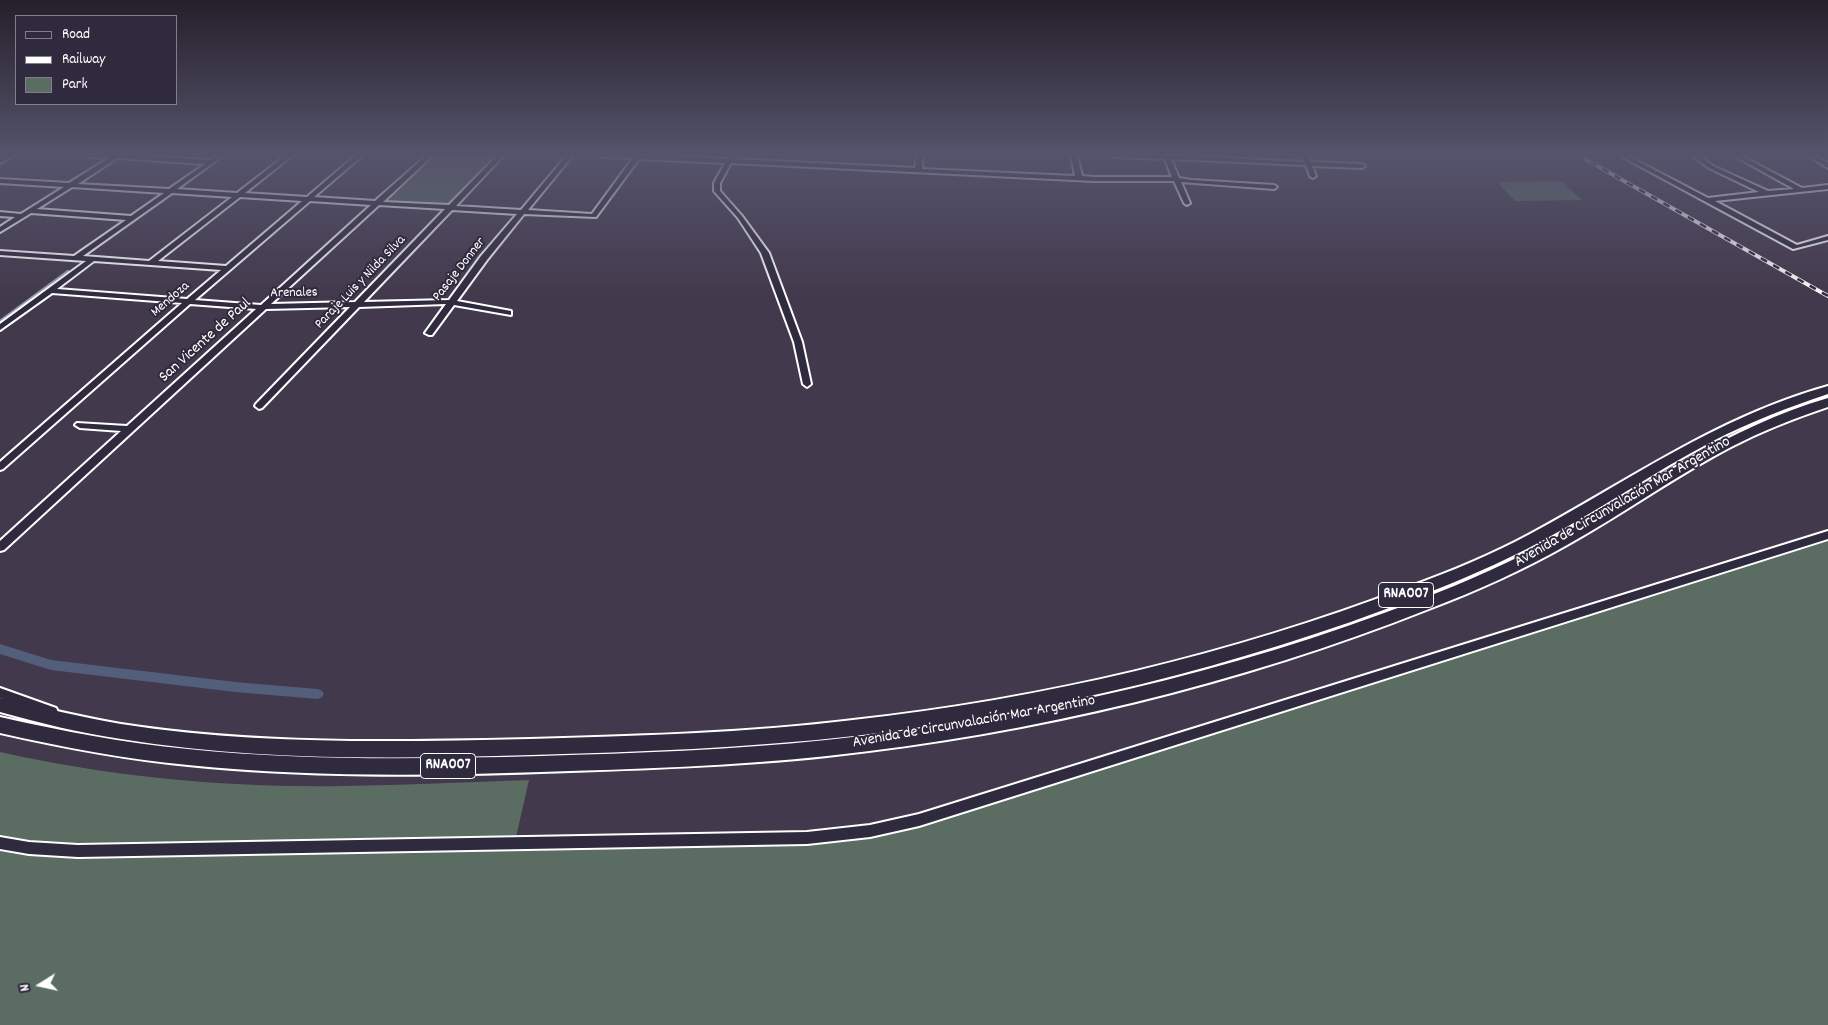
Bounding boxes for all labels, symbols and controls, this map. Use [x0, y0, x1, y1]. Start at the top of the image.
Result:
legend [15, 15, 178, 105]
text: Road [62, 24, 90, 46]
text: Railway [62, 49, 105, 71]
text: Park [62, 74, 88, 96]
street label: Paraje Luis y Nilda Silva [312, 233, 410, 333]
street label: Pasaje Donner [430, 235, 490, 305]
street label: Mendoza [148, 279, 194, 321]
street label: Arenales [270, 285, 318, 303]
street label: San Vicente de Paul [156, 295, 256, 387]
street label: Avenida de Circunvalación Mar Argentino [1512, 433, 1734, 573]
road number: RNA007 [1378, 582, 1434, 608]
street label: Avenida de Circunvalación Mar Argentino [851, 692, 1097, 754]
road number: RNA007 [420, 754, 476, 778]
north arrow [15, 960, 65, 1010]
text: N [15, 982, 36, 993]

